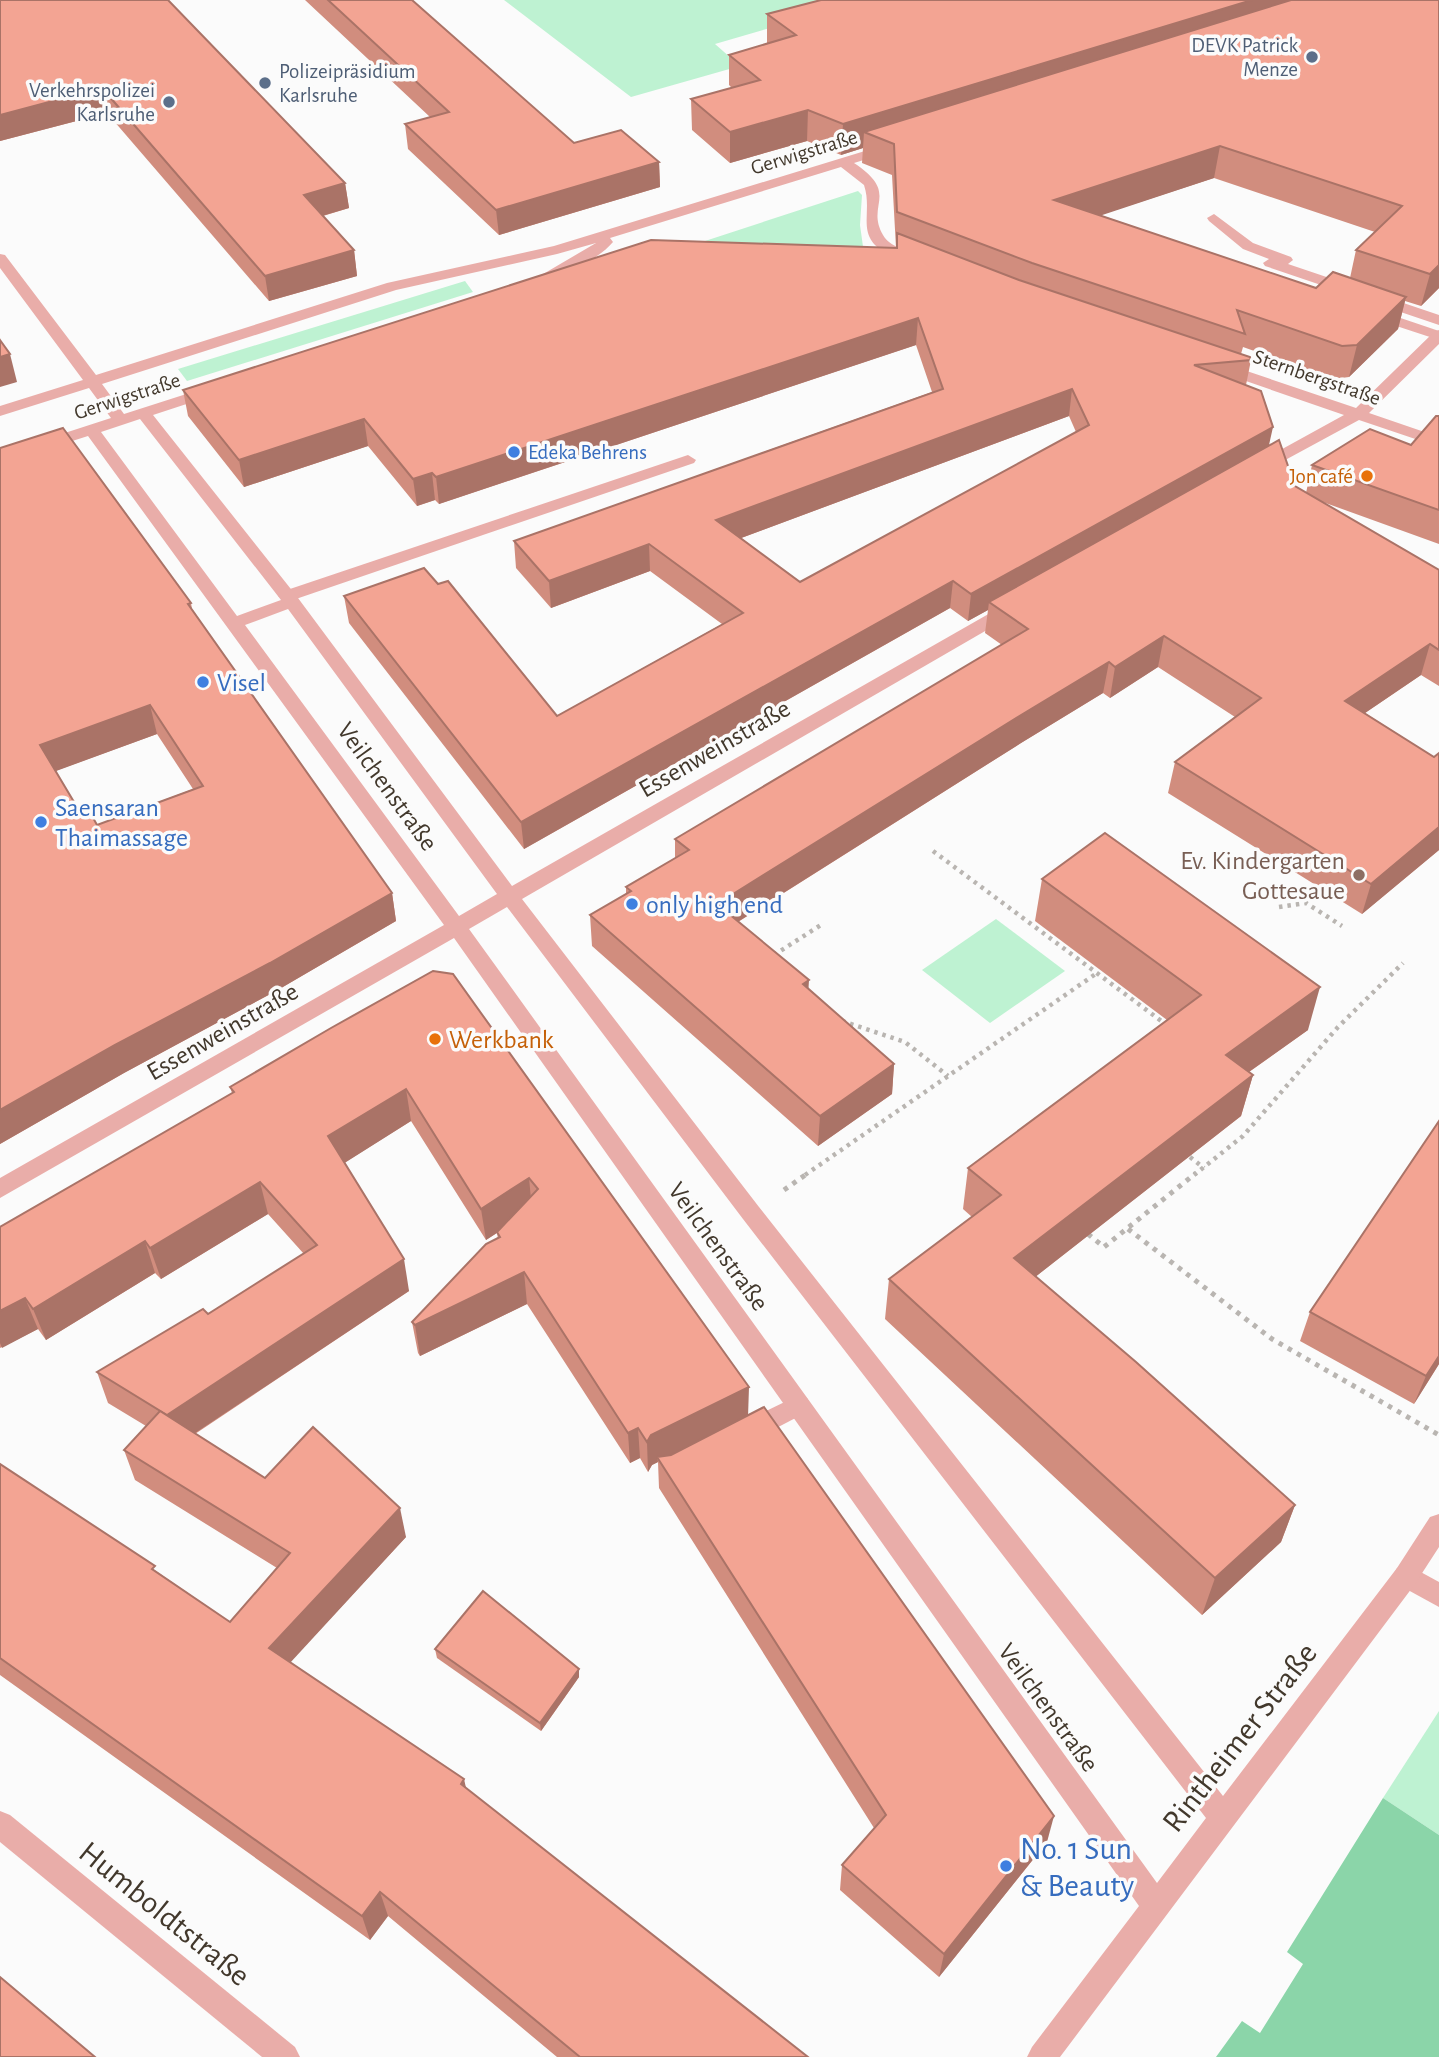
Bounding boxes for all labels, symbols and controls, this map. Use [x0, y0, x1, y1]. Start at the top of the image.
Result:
place label: DEVK Patrick Menze [1191, 35, 1298, 80]
marker: DEVK Patrick Menze [1304, 49, 1320, 65]
place label: Polizeipräsidium Karlsruhe [279, 61, 416, 106]
marker: Polizeipräsidium Karlsruhe [257, 75, 273, 91]
place label: Verkehrspolizei Karlsruhe [29, 80, 155, 125]
marker: Verkehrspolizei Karlsruhe [161, 94, 177, 110]
street label: Gerwigstraße [748, 126, 860, 179]
street label: Sternbergstraße [1250, 346, 1383, 409]
street label: Gerwigstraße [71, 369, 183, 424]
place label: Edeka Behrens [528, 442, 647, 463]
marker: Edeka Behrens [506, 444, 522, 460]
place label: Jon café [1289, 466, 1353, 487]
marker: Jon café [1359, 468, 1375, 484]
place label: Visel [217, 670, 266, 696]
marker: Visel [195, 674, 211, 690]
street label: Essenweinstraße [634, 695, 795, 803]
street label: Veilchenstraße [332, 718, 442, 856]
place label: Saensaran Thaimassage [55, 795, 188, 851]
marker: Saensaran Thaimassage [33, 814, 49, 830]
place label: Ev. Kindergarten Gottesaue [1180, 848, 1345, 904]
marker: Ev. Kindergarten Gottesaue [1351, 867, 1367, 883]
place label: only high end [646, 892, 783, 918]
marker: only high end [624, 896, 640, 912]
street label: Essenweinstraße [142, 978, 303, 1086]
place label: Werkbank [449, 1027, 554, 1053]
marker: Werkbank [427, 1031, 443, 1047]
street label: Veilchenstraße [663, 1178, 773, 1316]
street label: Rintheimer Straße [1156, 1637, 1323, 1838]
street label: Veilchenstraße [993, 1639, 1103, 1777]
place label: No. 1 Sun & Beauty [1020, 1833, 1134, 1902]
street label: Humboldtstraße [73, 1835, 256, 1992]
marker: No. 1 Sun & Beauty [998, 1858, 1014, 1874]

